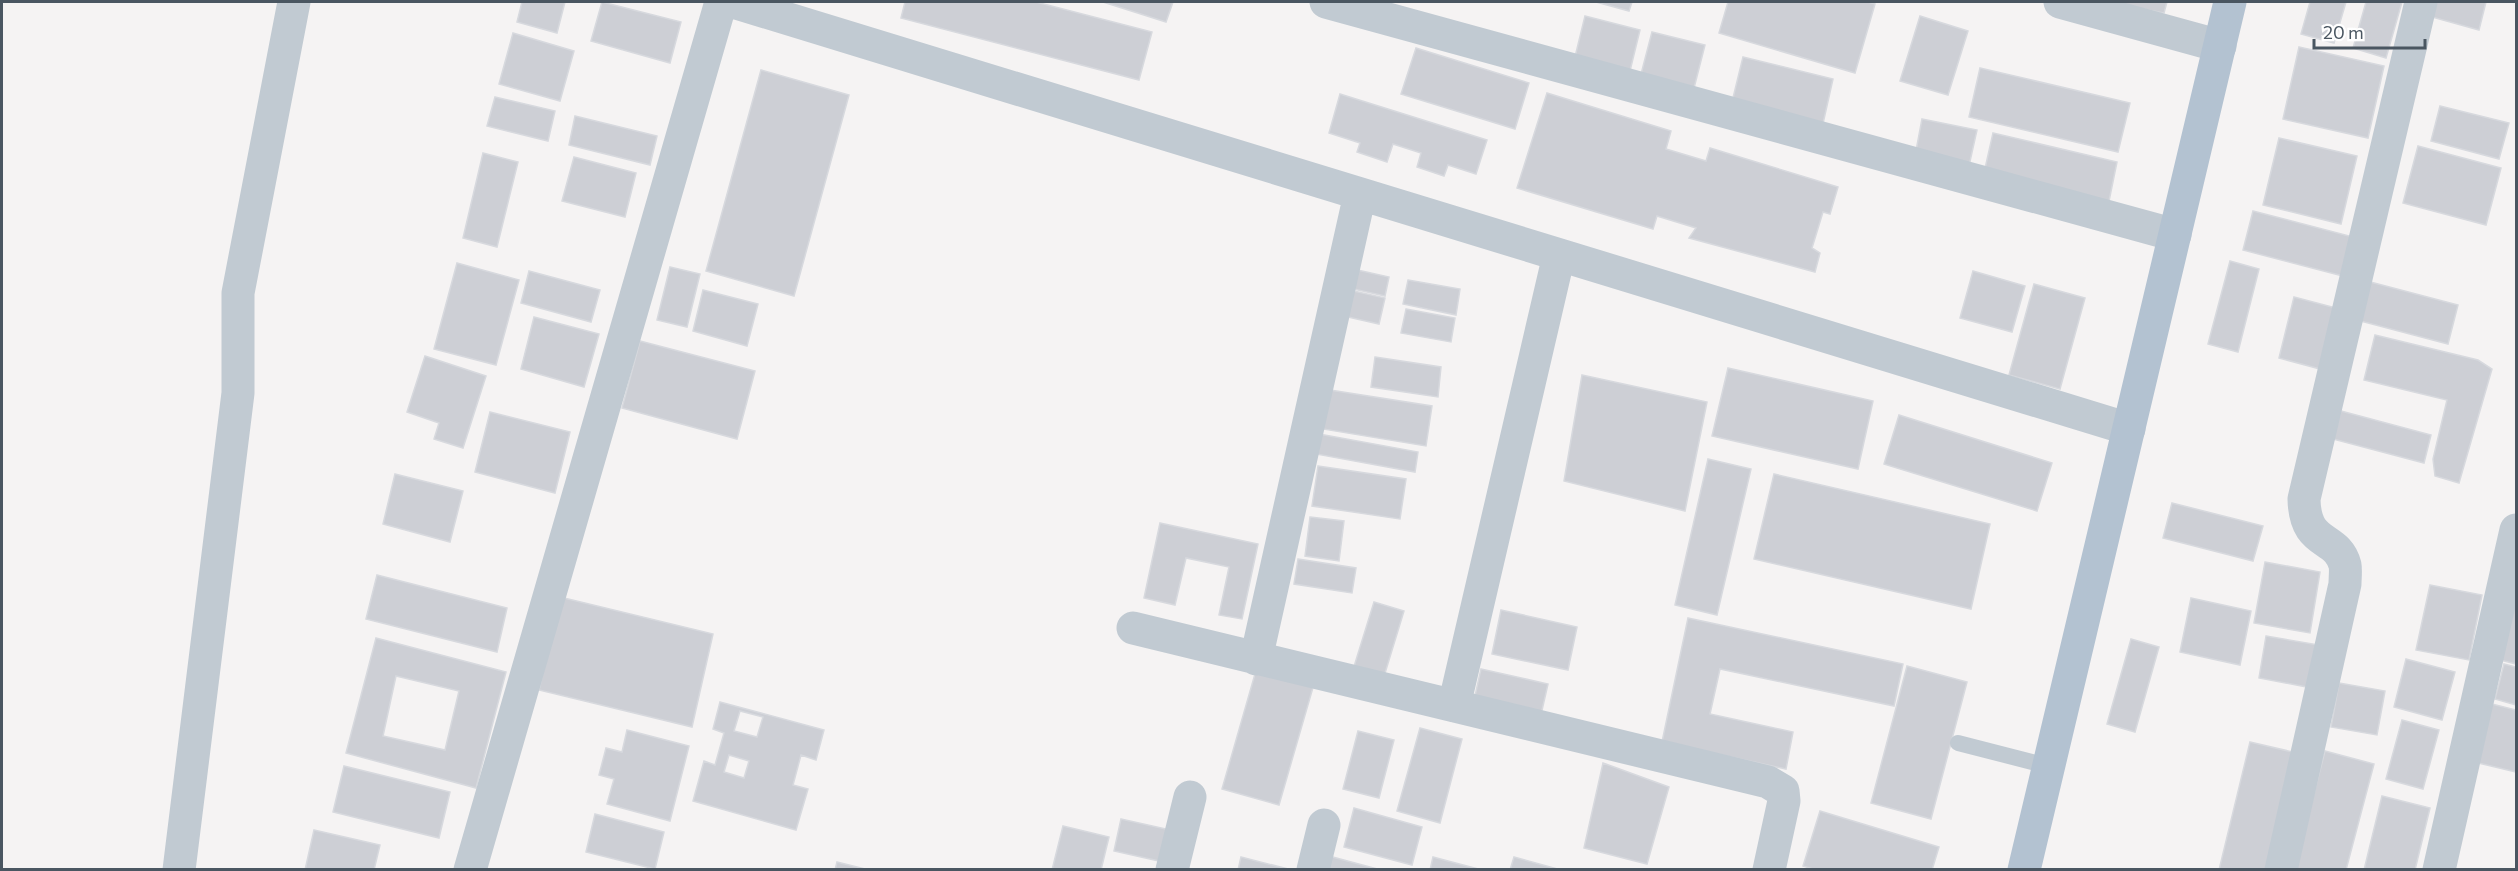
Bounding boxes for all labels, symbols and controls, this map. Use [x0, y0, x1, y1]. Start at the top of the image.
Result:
scale bar [2314, 12, 2425, 50]
text: 20 m [2323, 21, 2364, 43]

